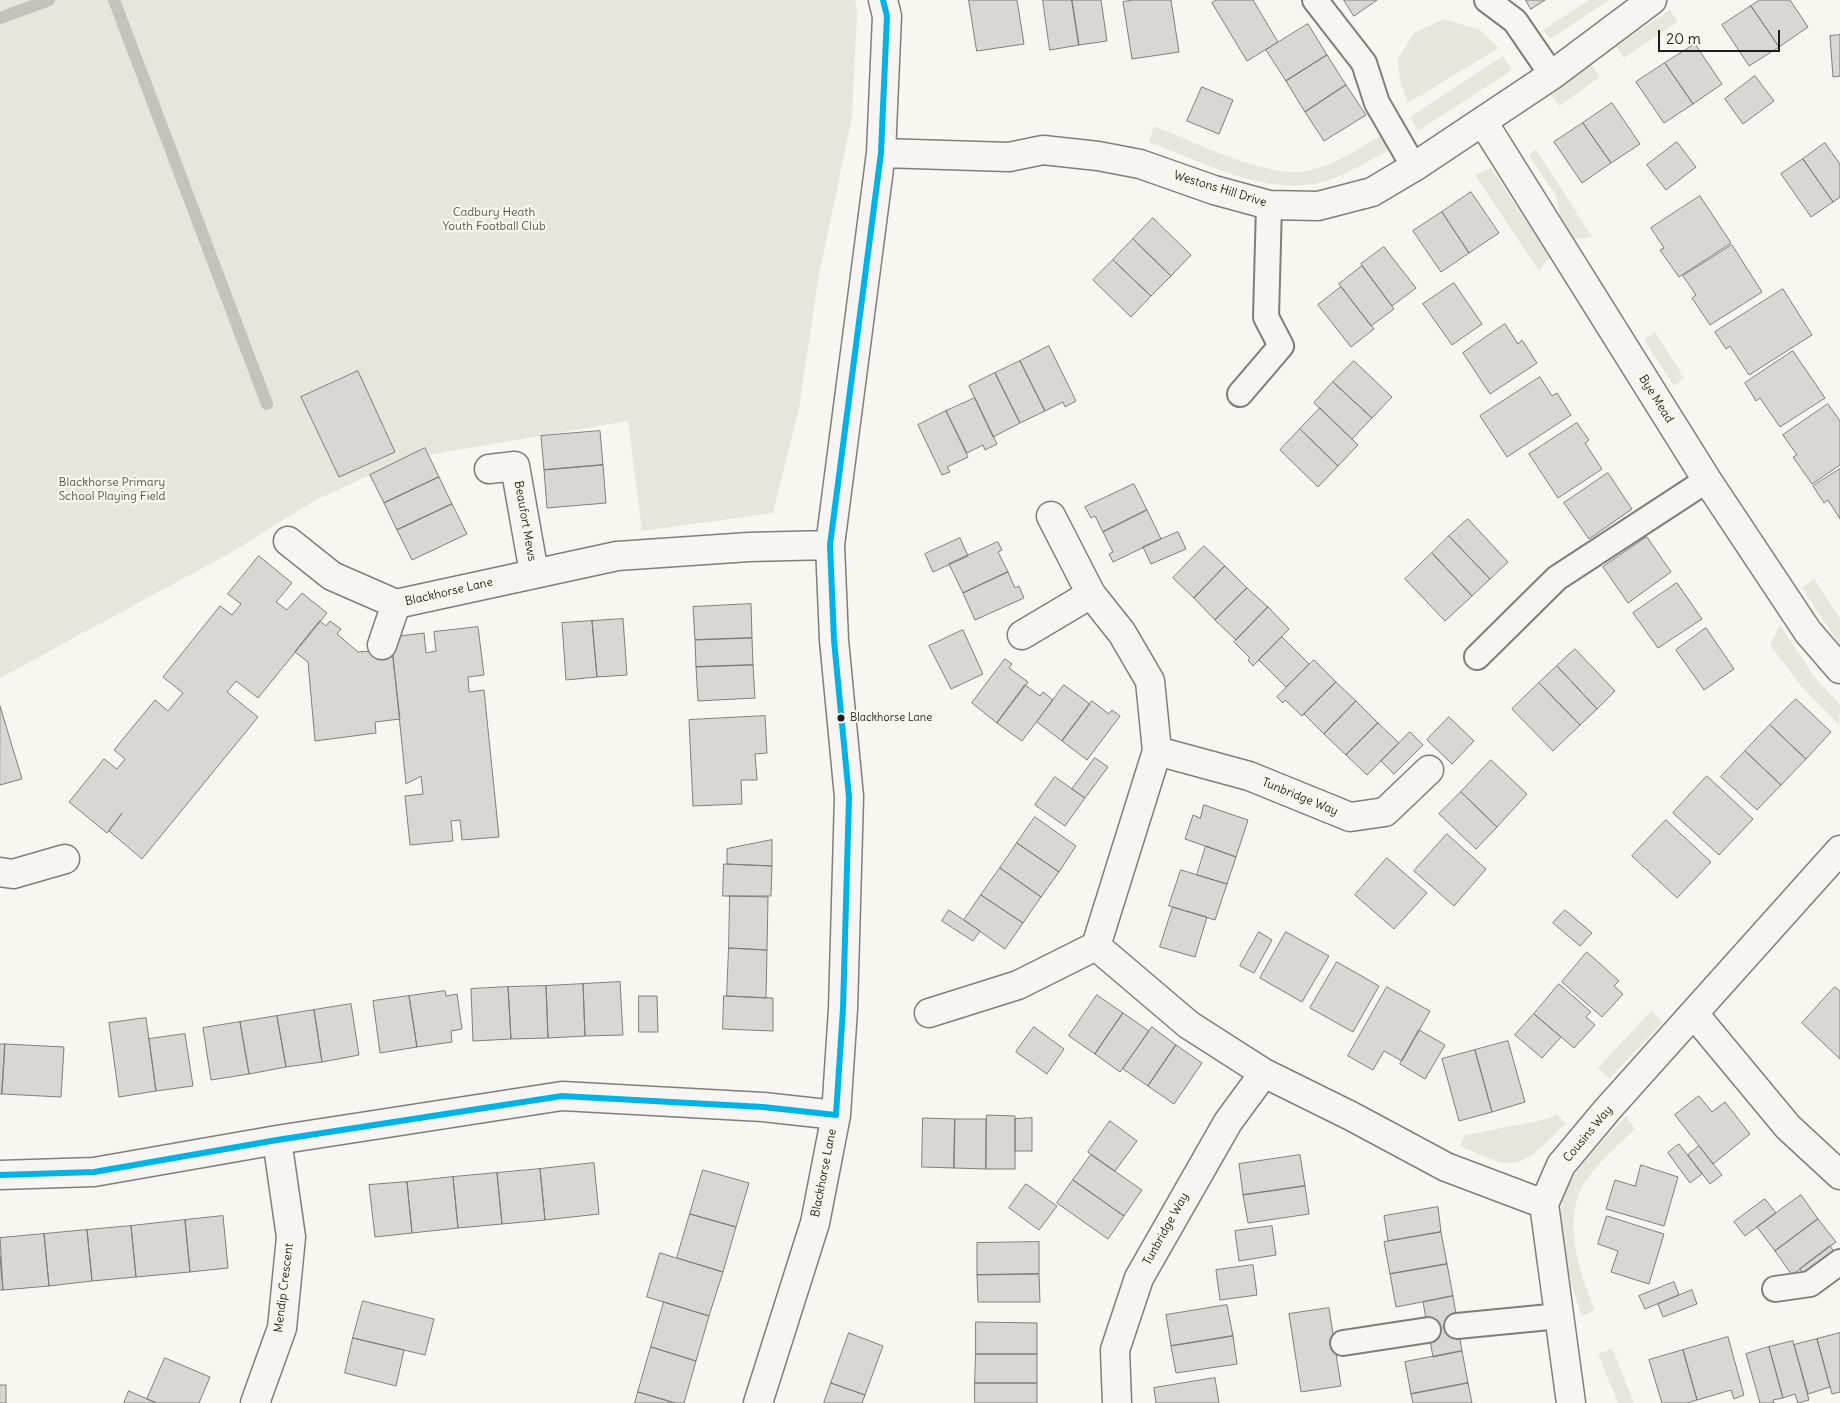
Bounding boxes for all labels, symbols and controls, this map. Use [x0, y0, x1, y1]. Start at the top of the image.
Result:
scale bar [1660, 20, 1782, 52]
text: 20 m [1666, 29, 1701, 48]
street label: Westons Hill Drive [1172, 168, 1268, 210]
park label: Cadbury Heath Youth Football Club [442, 206, 546, 234]
street label: Bye Mead [1636, 372, 1676, 426]
park label: Blackhorse Primary School Playing Field [58, 476, 166, 504]
street label: Beaufort Mews [511, 480, 539, 562]
street label: Blackhorse Lane [404, 575, 494, 609]
place label: Blackhorse Lane [850, 711, 932, 725]
marker: Blackhorse Lane [836, 713, 846, 723]
street label: Tunbridge Way [1260, 775, 1340, 819]
street label: Cousins Way [1560, 1103, 1616, 1165]
street label: Blackhorse Lane [808, 1128, 840, 1218]
street label: Tunbridge Way [1140, 1190, 1192, 1268]
street label: Mendip Crescent [271, 1242, 297, 1334]

